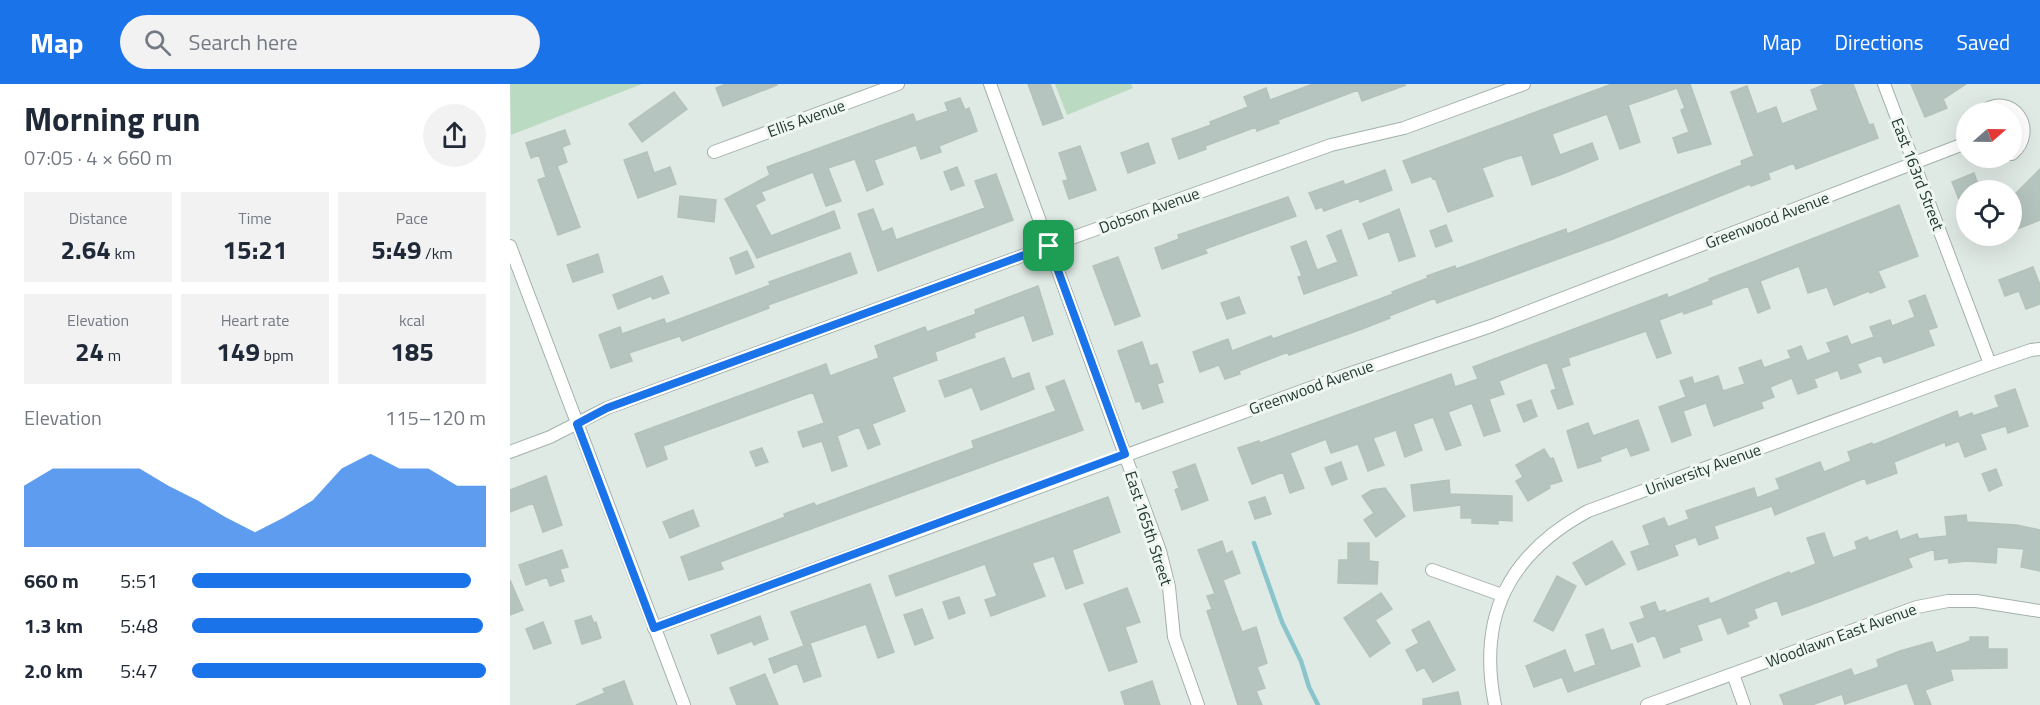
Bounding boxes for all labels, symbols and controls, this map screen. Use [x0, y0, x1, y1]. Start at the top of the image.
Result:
search box [120, 15, 540, 69]
text: Map [30, 21, 84, 64]
text: Search here [189, 25, 298, 59]
icon: search [141, 26, 174, 59]
text: Map [1762, 26, 1802, 58]
text: Directions [1835, 26, 1924, 58]
text: Saved [1957, 26, 2010, 58]
street label: Ellis Avenue [764, 93, 848, 143]
text: Morning run [24, 94, 201, 144]
north arrow [1956, 102, 2022, 168]
map controls [1956, 102, 2022, 246]
button: share [423, 104, 486, 167]
street label: East 163rd Street [1885, 114, 1951, 234]
text: 07:05 · 4 × 660 m [24, 142, 172, 173]
button: locate [1956, 180, 2022, 246]
street label: Dobson Avenue [1095, 181, 1203, 239]
street label: Greenwood Avenue [1702, 185, 1832, 255]
text: Distance [69, 206, 127, 230]
text: Time [238, 206, 272, 230]
text: Pace [396, 206, 428, 230]
pin [1023, 220, 1074, 271]
icon: arrive [1032, 229, 1065, 262]
text: 2.64 [61, 230, 111, 269]
text: 15:21 [223, 230, 287, 269]
text: 5:49 [371, 230, 422, 269]
text: km [111, 241, 135, 265]
text: /km [422, 241, 453, 265]
text: Elevation [67, 308, 129, 332]
text: Heart rate [221, 308, 289, 332]
text: kcal [399, 308, 425, 332]
text: 24 [75, 332, 104, 371]
text: 149 [216, 332, 260, 371]
text: 185 [390, 332, 434, 371]
text: m [104, 343, 121, 367]
text: bpm [260, 343, 294, 367]
street label: Greenwood Avenue [1245, 353, 1377, 421]
text: Elevation [24, 402, 102, 433]
text: 115–120 m [385, 402, 486, 433]
street label: University Avenue [1642, 437, 1764, 501]
street label: East 165th Street [1119, 468, 1179, 589]
text: 660 m [24, 565, 79, 596]
text: 5:51 [120, 565, 158, 596]
street label: Woodlawn East Avenue [1762, 597, 1920, 673]
text: 1.3 km [24, 610, 83, 641]
text: 5:48 [120, 610, 158, 641]
text: 2.0 km [24, 655, 83, 686]
text: 5:47 [120, 655, 158, 686]

